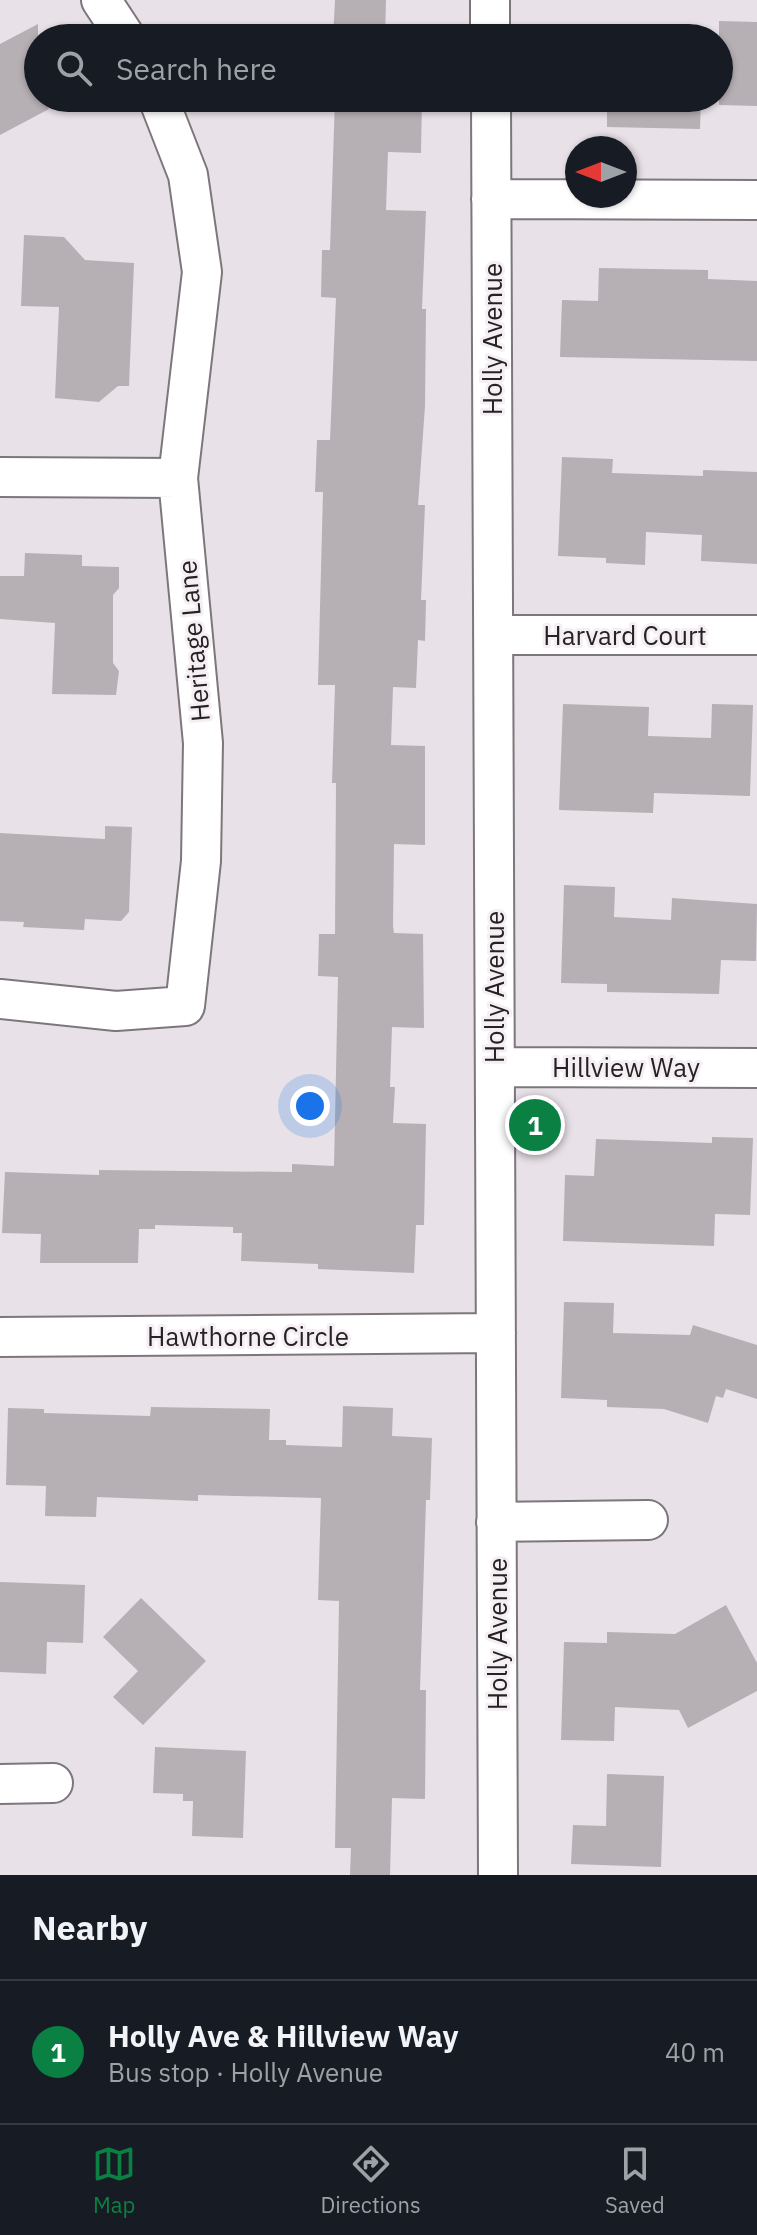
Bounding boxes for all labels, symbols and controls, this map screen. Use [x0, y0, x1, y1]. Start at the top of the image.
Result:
search box [24, 24, 733, 112]
icon: search [52, 46, 96, 90]
text: Search here [116, 49, 277, 88]
north arrow [565, 136, 637, 208]
street label: Holly Avenue [475, 263, 509, 415]
street label: Heritage Lane [169, 559, 217, 723]
street label: Harvard Court [543, 618, 707, 652]
street label: Holly Avenue [477, 911, 511, 1063]
street label: Hillview Way [552, 1050, 700, 1084]
your location [290, 1086, 330, 1126]
pin: 1 [509, 1095, 561, 1155]
street label: Hawthorne Circle [147, 1319, 349, 1353]
street label: Holly Avenue [480, 1558, 514, 1710]
text: Nearby [32, 1905, 147, 1949]
text: Holly Ave & Hillview Way [108, 2016, 459, 2055]
text: 1 [50, 2035, 66, 2069]
text: 40 m [665, 2035, 725, 2069]
text: Bus stop · Holly Avenue [108, 2055, 383, 2089]
tab: Map [92, 2142, 136, 2219]
tab: Directions [321, 2142, 421, 2219]
tab: Saved [605, 2142, 665, 2219]

